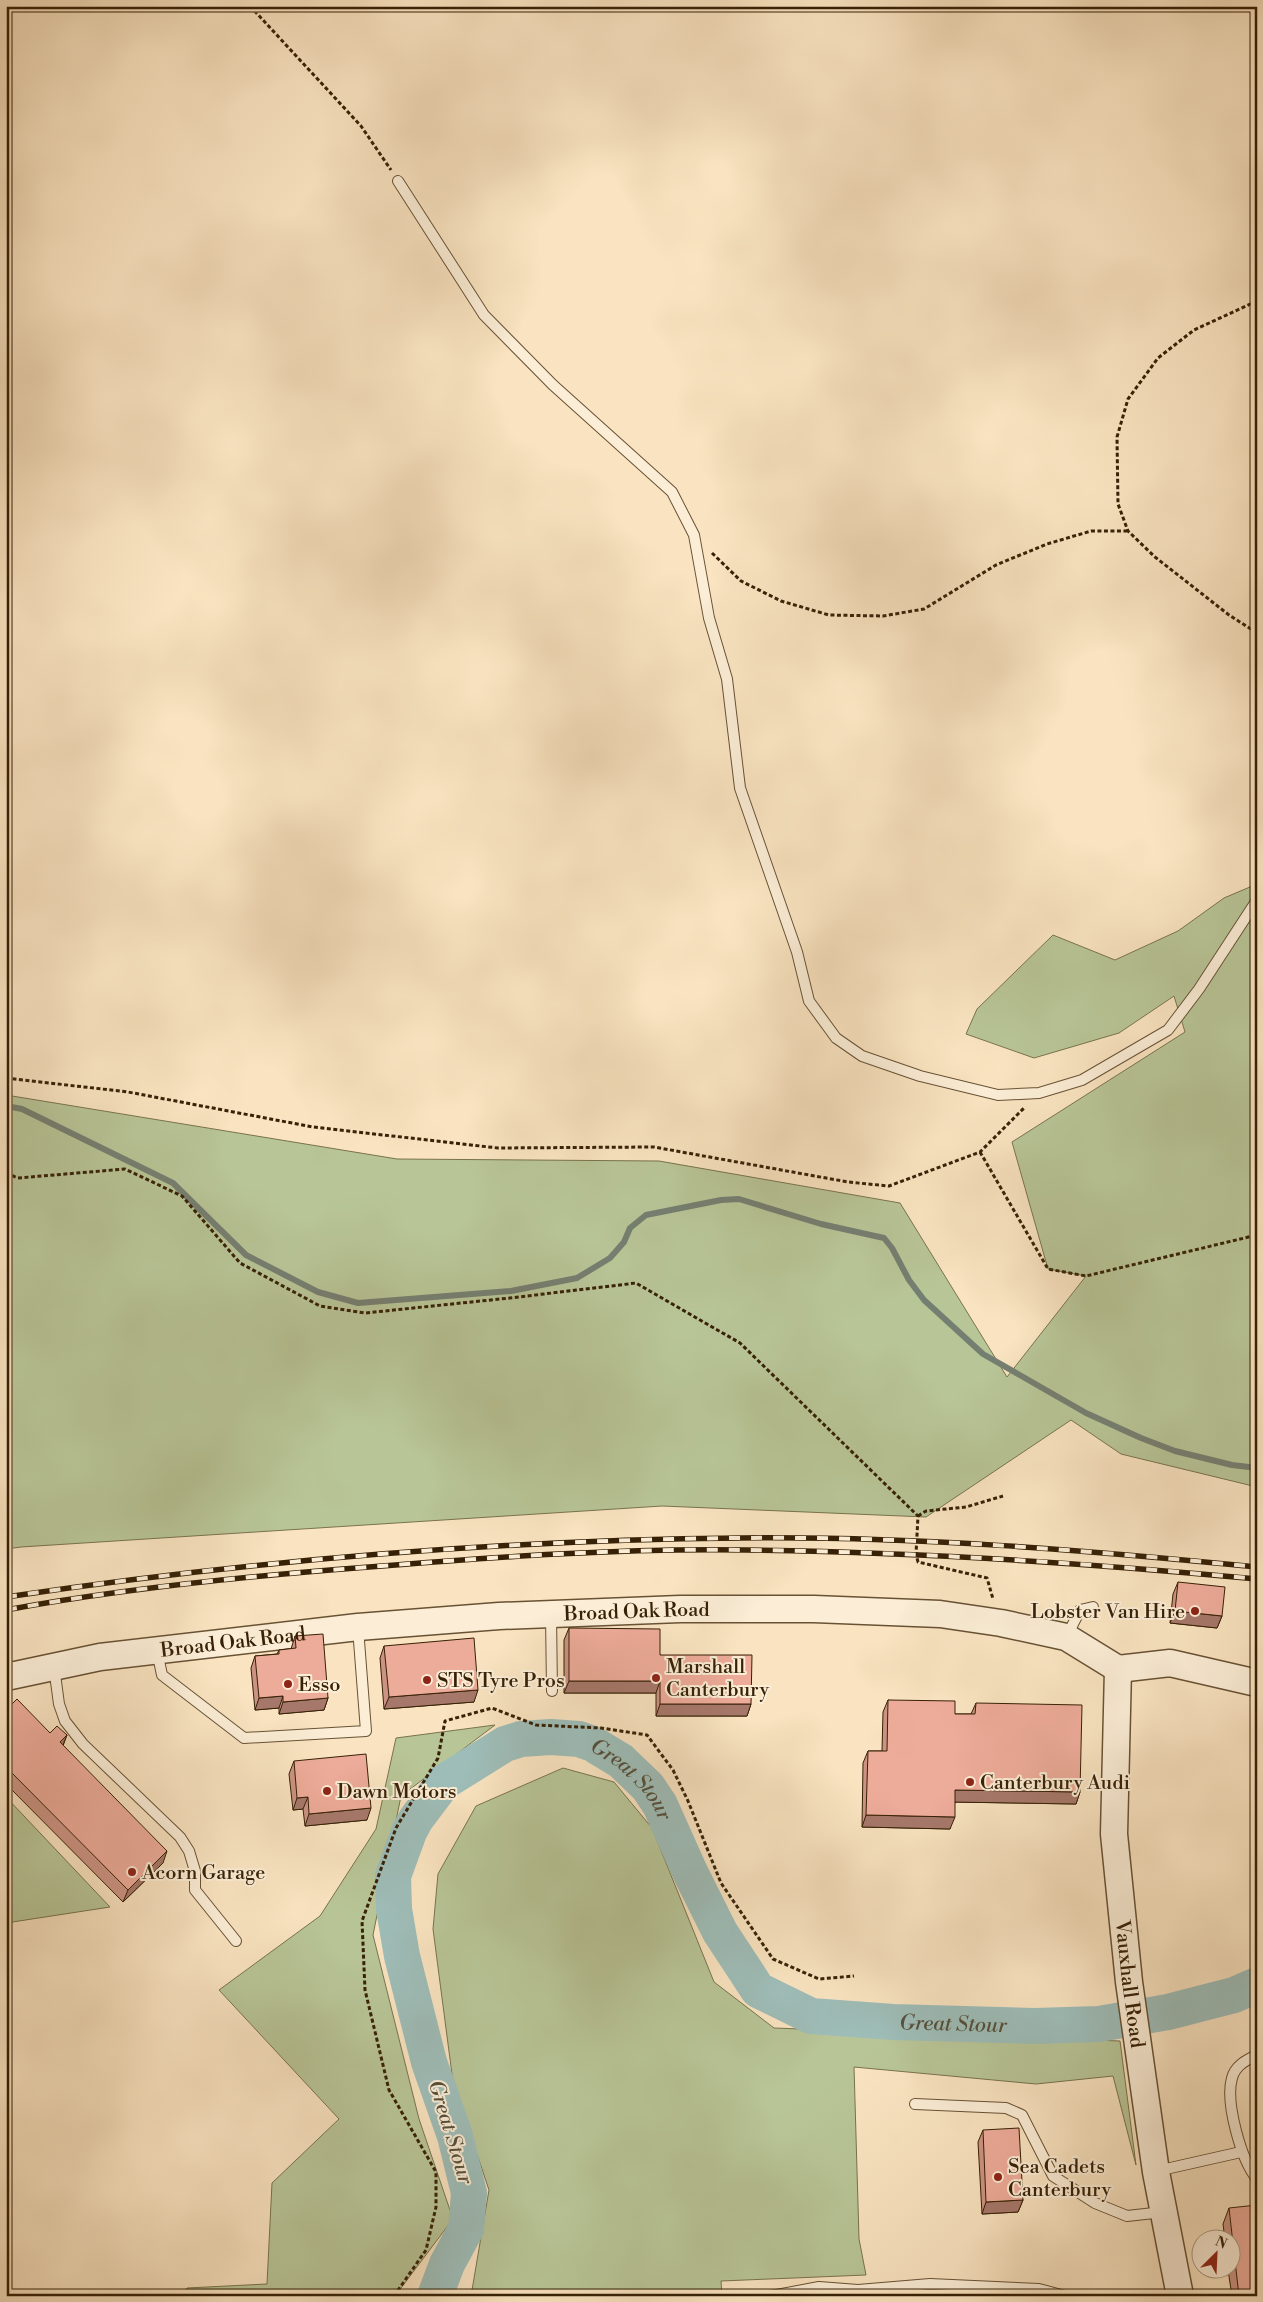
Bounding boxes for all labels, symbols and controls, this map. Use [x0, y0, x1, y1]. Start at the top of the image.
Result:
street label: Broad Oak Road [562, 1598, 710, 1628]
place label: Lobster Van Hire [1030, 1600, 1185, 1625]
marker: Lobster Van Hire [1189, 1605, 1201, 1617]
street label: Broad Oak Road [158, 1622, 308, 1664]
place label: Marshall Canterbury [666, 1655, 769, 1703]
place label: STS Tyre Pros [437, 1669, 565, 1694]
marker: Marshall Canterbury [650, 1672, 662, 1684]
place label: Esso [298, 1673, 341, 1698]
marker: STS Tyre Pros [421, 1674, 433, 1686]
marker: Esso [282, 1678, 294, 1690]
water label: Great Stour [585, 1733, 678, 1825]
place label: Canterbury Audi [980, 1771, 1131, 1796]
marker: Canterbury Audi [964, 1776, 976, 1788]
place label: Dawn Motors [337, 1780, 457, 1805]
marker: Dawn Motors [321, 1785, 333, 1797]
place label: Acorn Garage [141, 1861, 265, 1886]
marker: Acorn Garage [126, 1866, 138, 1878]
street label: Vauxhall Road [1109, 1918, 1149, 2050]
water label: Great Stour [899, 2010, 1008, 2039]
water label: Great Stour [422, 2077, 479, 2189]
place label: Sea Cadets Canterbury [1008, 2155, 1111, 2203]
marker: Sea Cadets Canterbury [992, 2171, 1004, 2183]
north arrow [1190, 2230, 1240, 2280]
text: N [1212, 2233, 1230, 2254]

